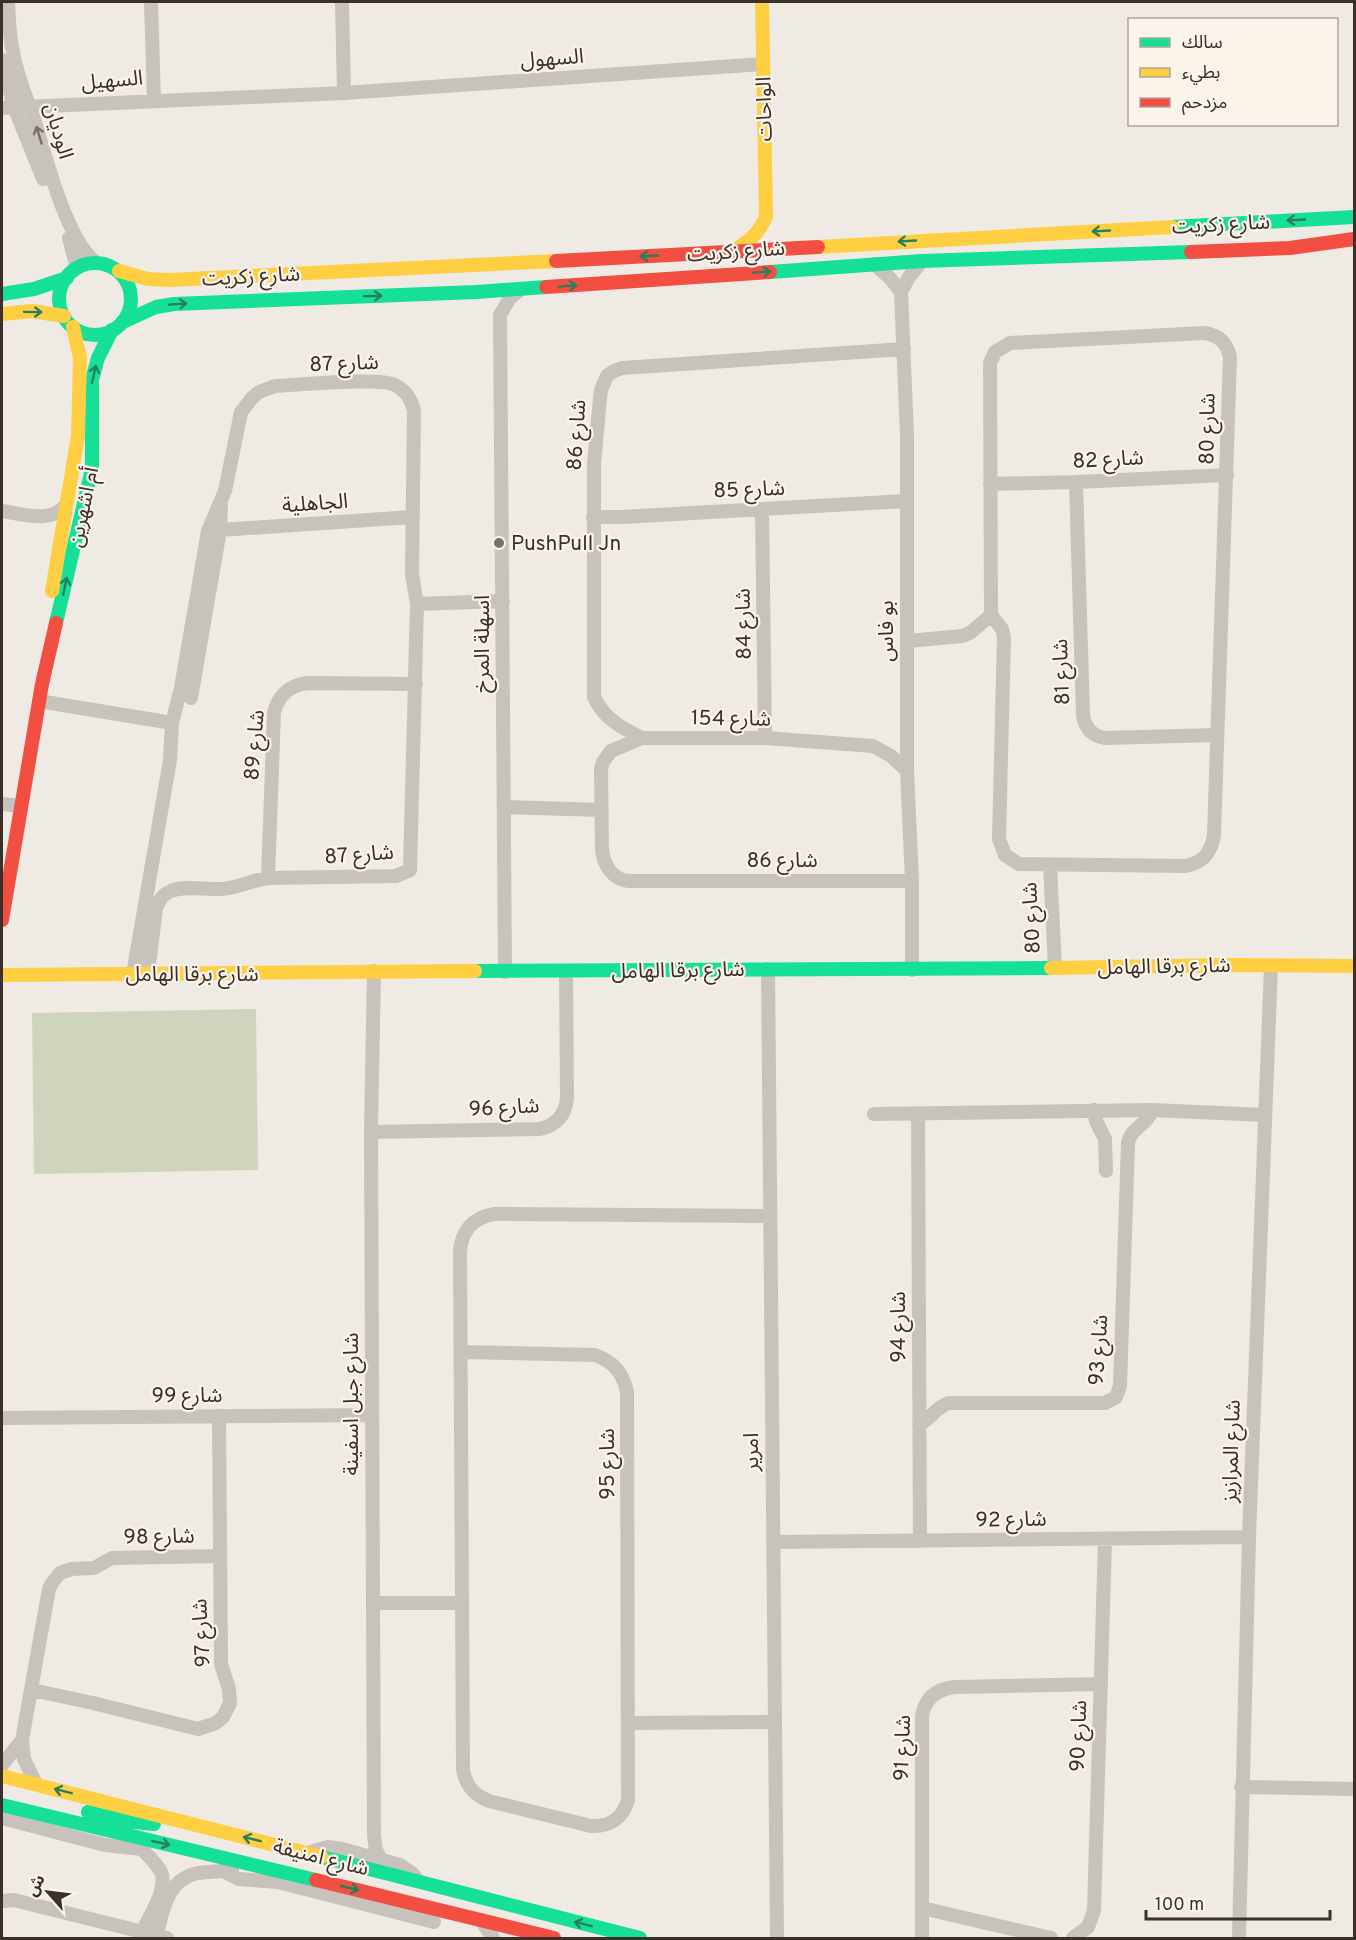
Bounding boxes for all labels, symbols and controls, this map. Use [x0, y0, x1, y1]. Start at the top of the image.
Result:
legend [1128, 18, 1338, 126]
text: سالك [1182, 32, 1223, 55]
street label: السهول [520, 44, 585, 75]
text: بطيء [1182, 62, 1220, 85]
street label: السهيل [80, 65, 144, 98]
street label: الواحات [751, 76, 780, 142]
text: مزدحم [1182, 92, 1227, 115]
street label: الوديان [37, 100, 78, 163]
one-way arrow [33, 126, 44, 145]
street label: شارع زكريت [1171, 209, 1271, 242]
one-way arrow [1287, 215, 1307, 226]
one-way arrow [1092, 225, 1112, 236]
street label: شارع زكريت [686, 236, 786, 269]
one-way arrow [897, 236, 917, 247]
one-way arrow [640, 250, 660, 261]
street label: شارع زكريت [201, 261, 301, 294]
one-way arrow [752, 266, 772, 277]
one-way arrow [557, 280, 577, 291]
one-way arrow [362, 290, 382, 302]
one-way arrow [168, 298, 188, 309]
one-way arrow [22, 306, 42, 318]
street label: شارع 87 [309, 350, 379, 379]
one-way arrow [88, 365, 100, 384]
street label: شارع 80 [1194, 393, 1223, 465]
street label: شارع 86 [562, 399, 593, 472]
street label: شارع 82 [1072, 445, 1144, 476]
street label: أم اشهرين [62, 465, 107, 550]
street label: شارع 85 [713, 476, 785, 505]
street label: الجاهلية [281, 489, 349, 520]
place label: PushPull Jn [511, 531, 621, 558]
marker: PushPull Jn [492, 536, 506, 550]
one-way arrow [60, 577, 72, 596]
street label: شارع 84 [730, 588, 759, 660]
street label: اسهلة المرخ [470, 595, 497, 693]
street label: بو فاس [874, 600, 901, 662]
street label: شارع 81 [1048, 638, 1077, 706]
street label: شارع 154 [691, 705, 771, 734]
street label: شارع 89 [239, 709, 272, 782]
street label: شارع 87 [324, 840, 395, 871]
street label: شارع 86 [746, 848, 818, 875]
street label: شارع 80 [1017, 881, 1048, 955]
street label: شارع برقا الهامل [1097, 953, 1231, 982]
street label: شارع برقا الهامل [611, 957, 745, 986]
street label: شارع برقا الهامل [125, 962, 259, 989]
street label: شارع 96 [468, 1093, 540, 1124]
street label: شارع 94 [886, 1291, 913, 1363]
street label: شارع 93 [1084, 1314, 1115, 1386]
street label: شارع جبل اسفينة [339, 1333, 366, 1475]
street label: شارع 99 [152, 1383, 222, 1410]
street label: شارع المرازيز [1217, 1399, 1248, 1504]
street label: شارع 95 [595, 1428, 622, 1500]
street label: امرير [739, 1433, 766, 1472]
street label: شارع 92 [975, 1506, 1047, 1535]
street label: شارع 98 [123, 1523, 195, 1552]
street label: شارع 97 [187, 1598, 218, 1668]
street label: شارع 90 [1065, 1700, 1094, 1772]
street label: شارع 91 [889, 1714, 918, 1782]
one-way arrow [54, 1785, 73, 1796]
one-way arrow [243, 1833, 262, 1845]
street label: شارع امنيفة [270, 1834, 371, 1883]
one-way arrow [151, 1838, 170, 1850]
north arrow [18, 1862, 78, 1922]
text: ش [23, 1871, 51, 1900]
one-way arrow [341, 1882, 360, 1894]
scale bar [1146, 1883, 1330, 1921]
text: 100 m [1155, 1894, 1204, 1917]
one-way arrow [574, 1918, 593, 1929]

